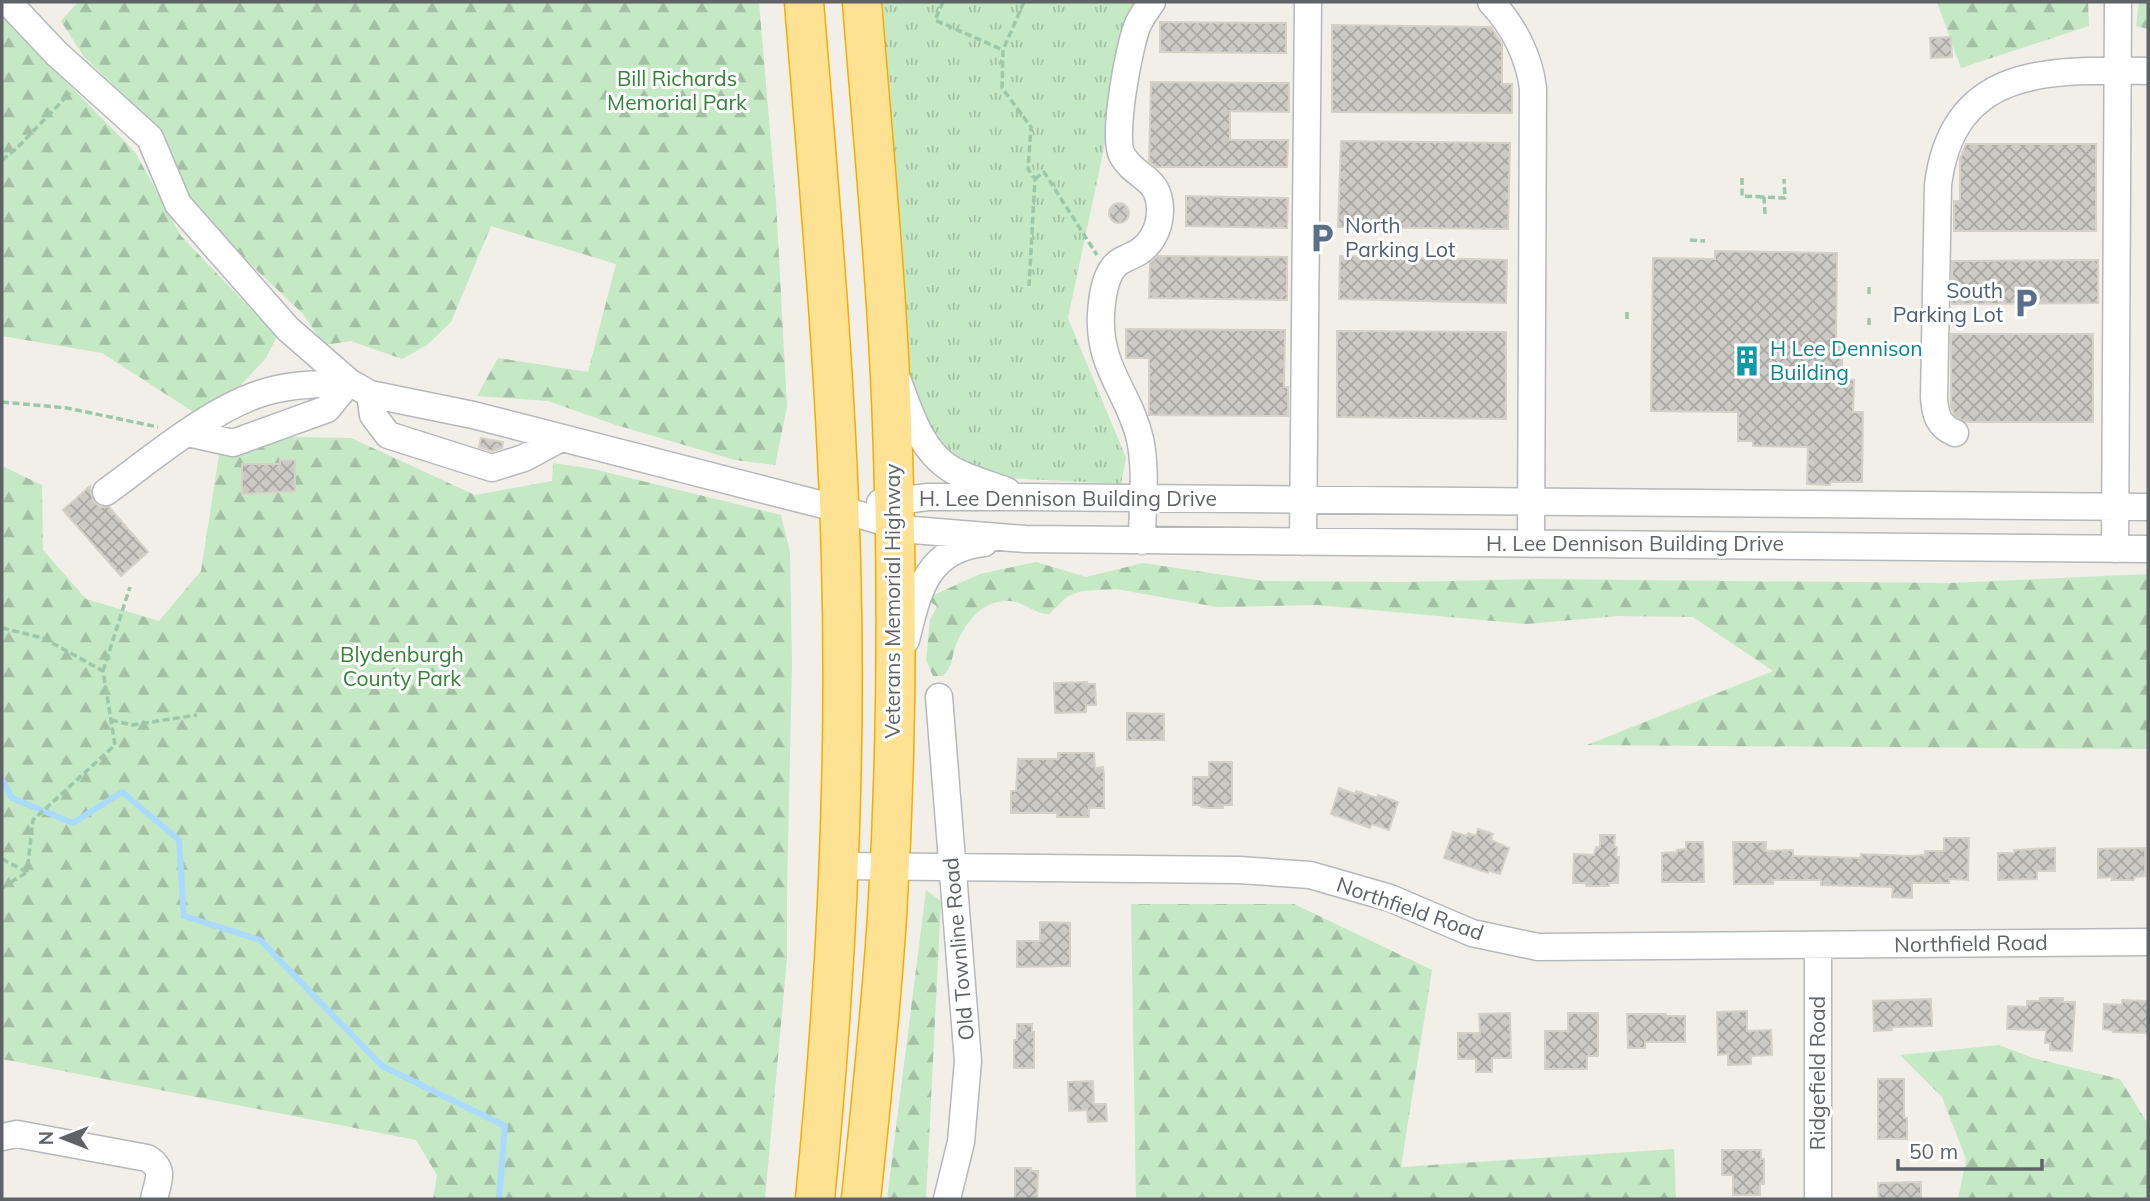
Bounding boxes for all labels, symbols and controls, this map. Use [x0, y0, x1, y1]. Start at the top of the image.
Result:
park label: Bill Richards Memorial Park [607, 65, 747, 115]
place label: North Parking Lot [1345, 212, 1455, 262]
parking icon: North Parking Lot [1305, 221, 1339, 255]
place label: South Parking Lot [1893, 277, 2003, 327]
parking icon: South Parking Lot [2009, 286, 2043, 320]
place label: H Lee Dennison Building [1770, 335, 1923, 385]
building icon: H Lee Dennison Building [1730, 344, 1764, 378]
street label: Veterans Memorial Highway [879, 463, 905, 739]
street label: H. Lee Dennison Building Drive [919, 485, 1217, 511]
street label: H. Lee Dennison Building Drive [1486, 530, 1784, 556]
park label: Blydenburgh County Park [340, 641, 464, 691]
street label: Old Townline Road [937, 857, 979, 1042]
street label: Northfield Road [1333, 871, 1487, 945]
street label: Northfield Road [1894, 929, 2048, 957]
street label: Ridgefield Road [1804, 996, 1830, 1150]
north arrow [28, 1103, 98, 1173]
scale bar [1898, 1128, 2042, 1172]
text: N [34, 1131, 58, 1145]
text: 50 m [1909, 1138, 1958, 1164]

